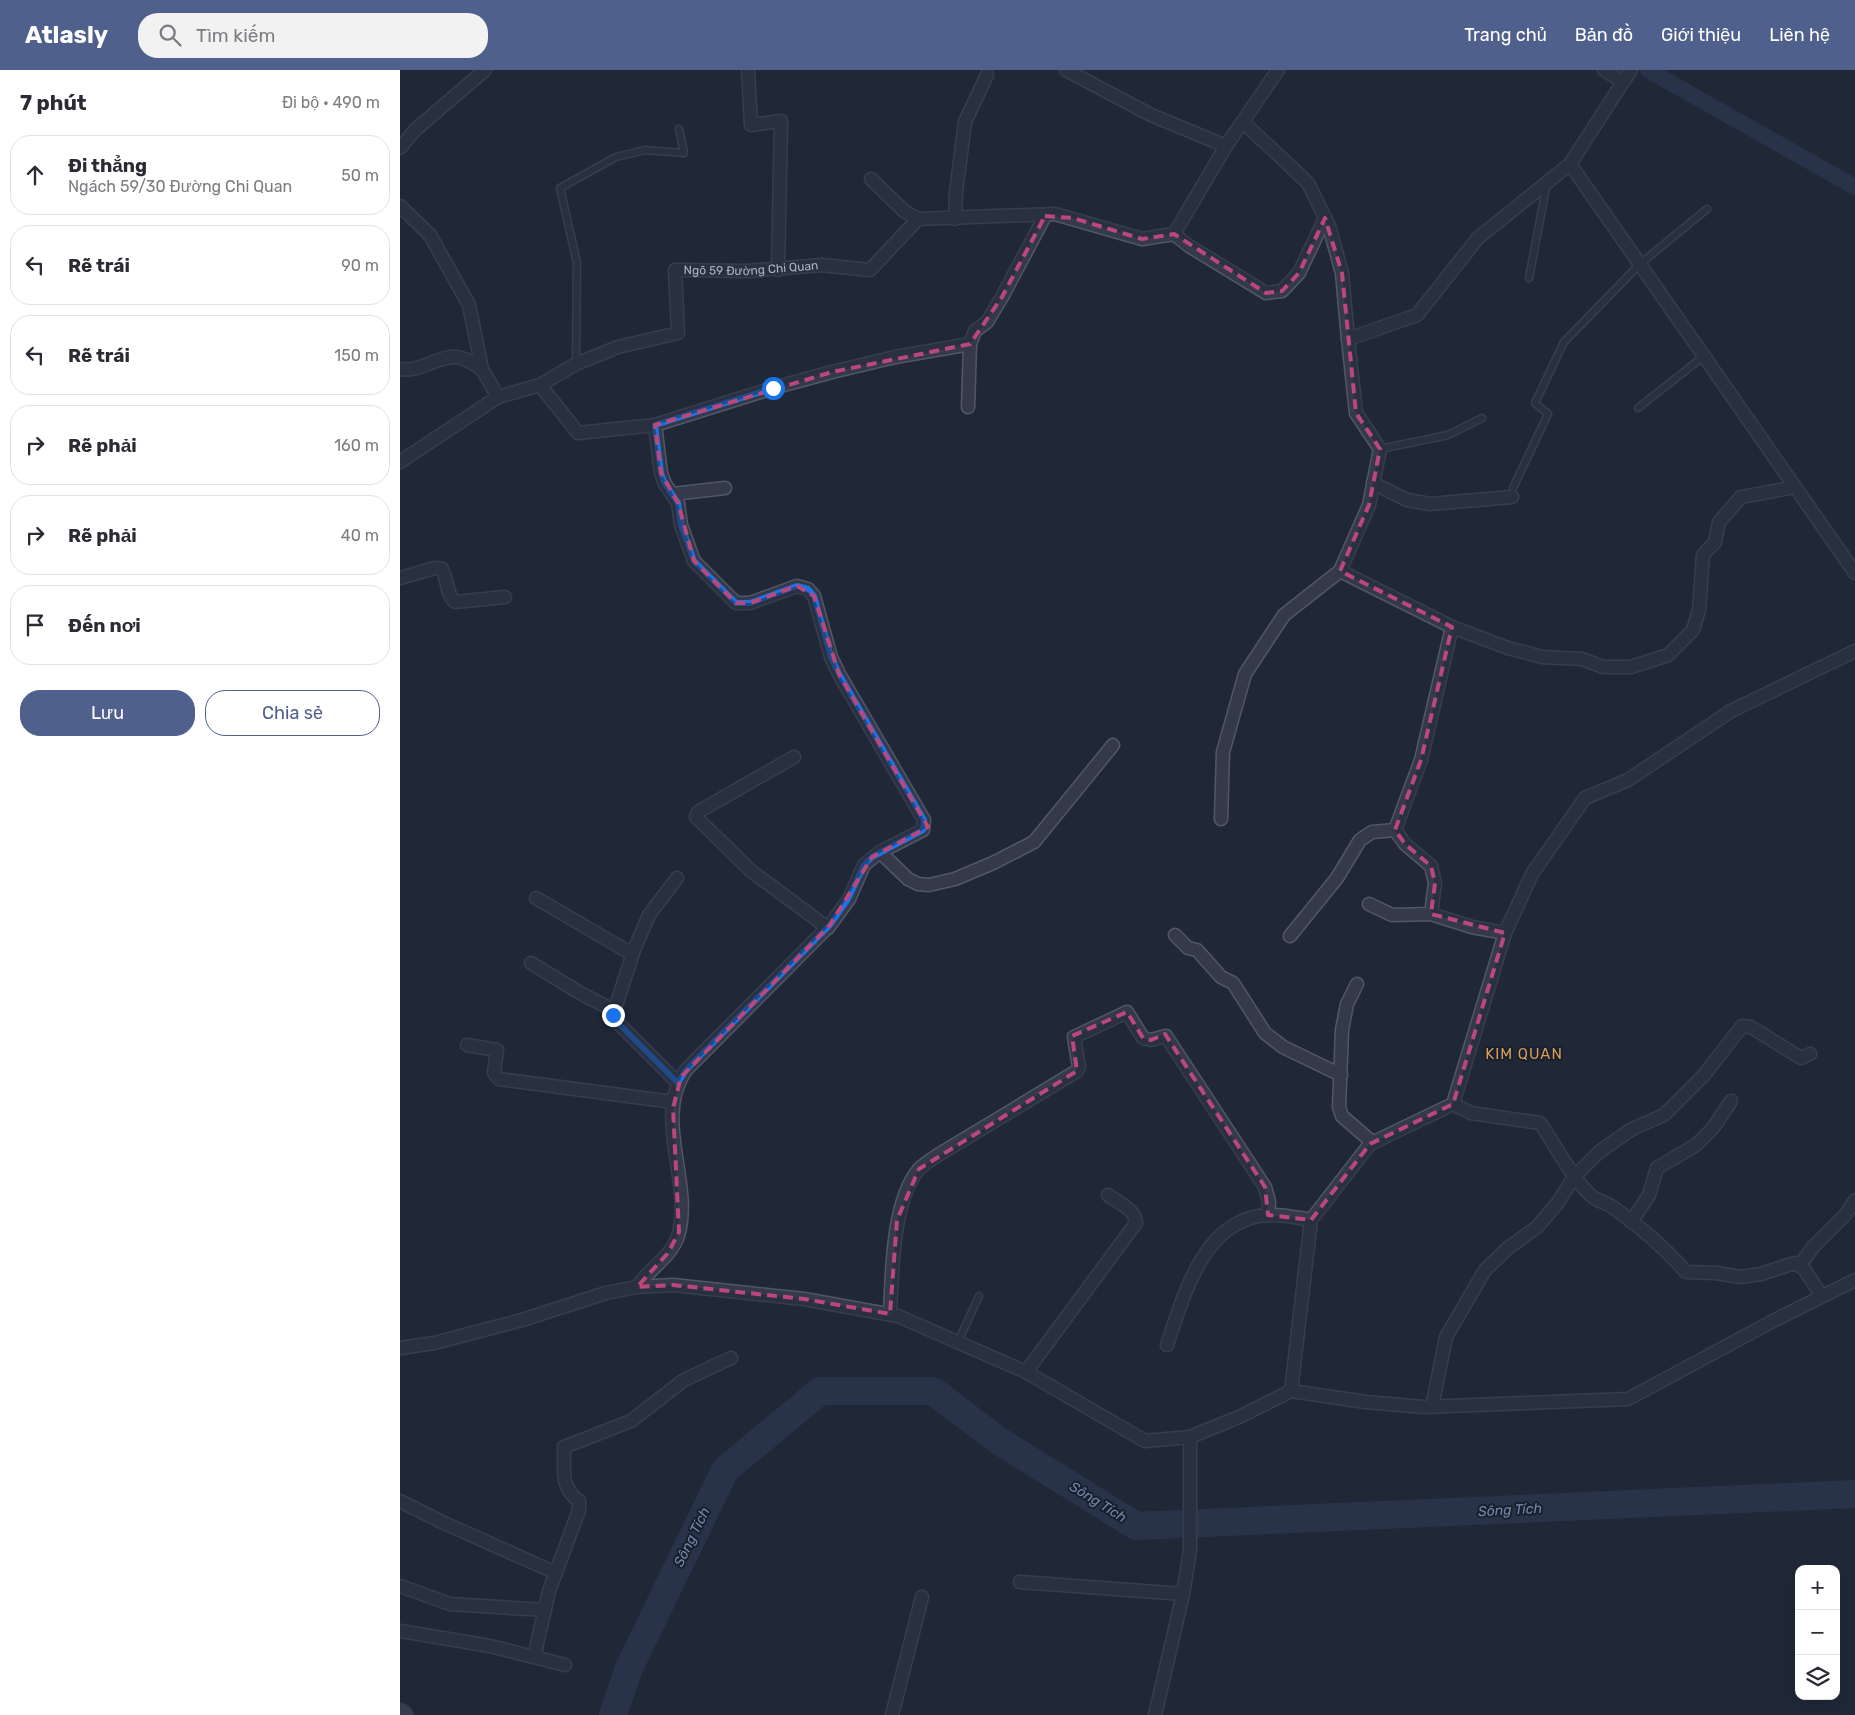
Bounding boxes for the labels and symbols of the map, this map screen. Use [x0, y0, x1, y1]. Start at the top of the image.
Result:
street label: Ngõ 59 Đường Chi Quan [684, 258, 819, 278]
route start [762, 377, 785, 400]
route end [602, 1004, 625, 1027]
district label: KIM QUAN [1485, 1045, 1563, 1063]
water label: Sông Tích [1066, 1478, 1130, 1526]
water label: Sông Tích [1478, 1500, 1542, 1520]
water label: Sông Tích [670, 1505, 714, 1569]

